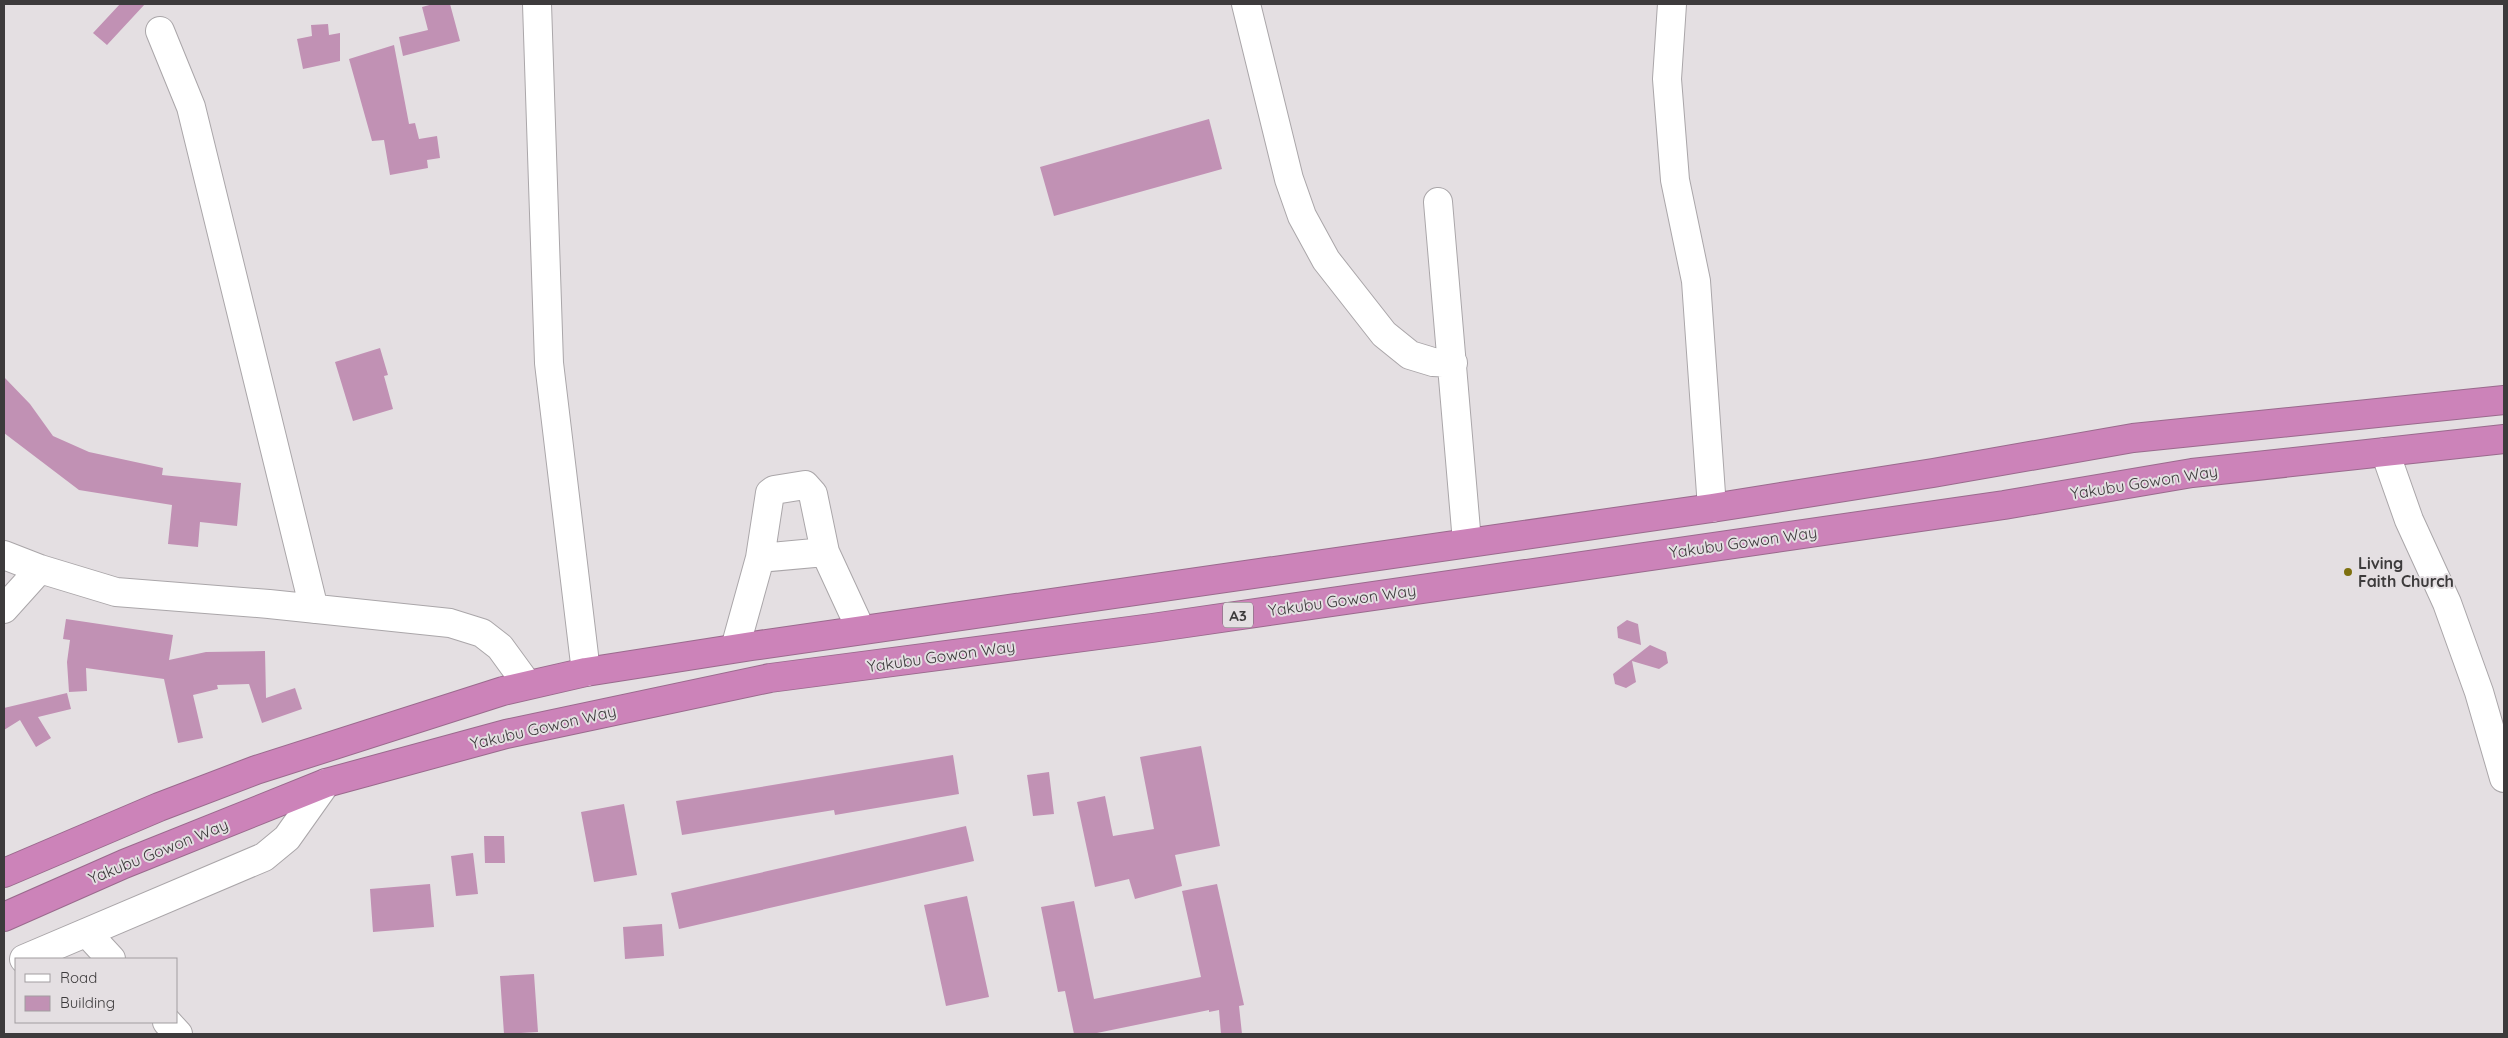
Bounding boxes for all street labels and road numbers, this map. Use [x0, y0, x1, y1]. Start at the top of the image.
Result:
street label: Yakubu Gowon Way [2069, 460, 2219, 504]
street label: Yakubu Gowon Way [1668, 522, 1818, 562]
street label: Yakubu Gowon Way [1267, 580, 1417, 620]
road number: A3 [1223, 602, 1253, 628]
street label: Yakubu Gowon Way [866, 636, 1016, 676]
street label: Yakubu Gowon Way [468, 700, 618, 754]
street label: Yakubu Gowon Way [85, 814, 231, 888]

